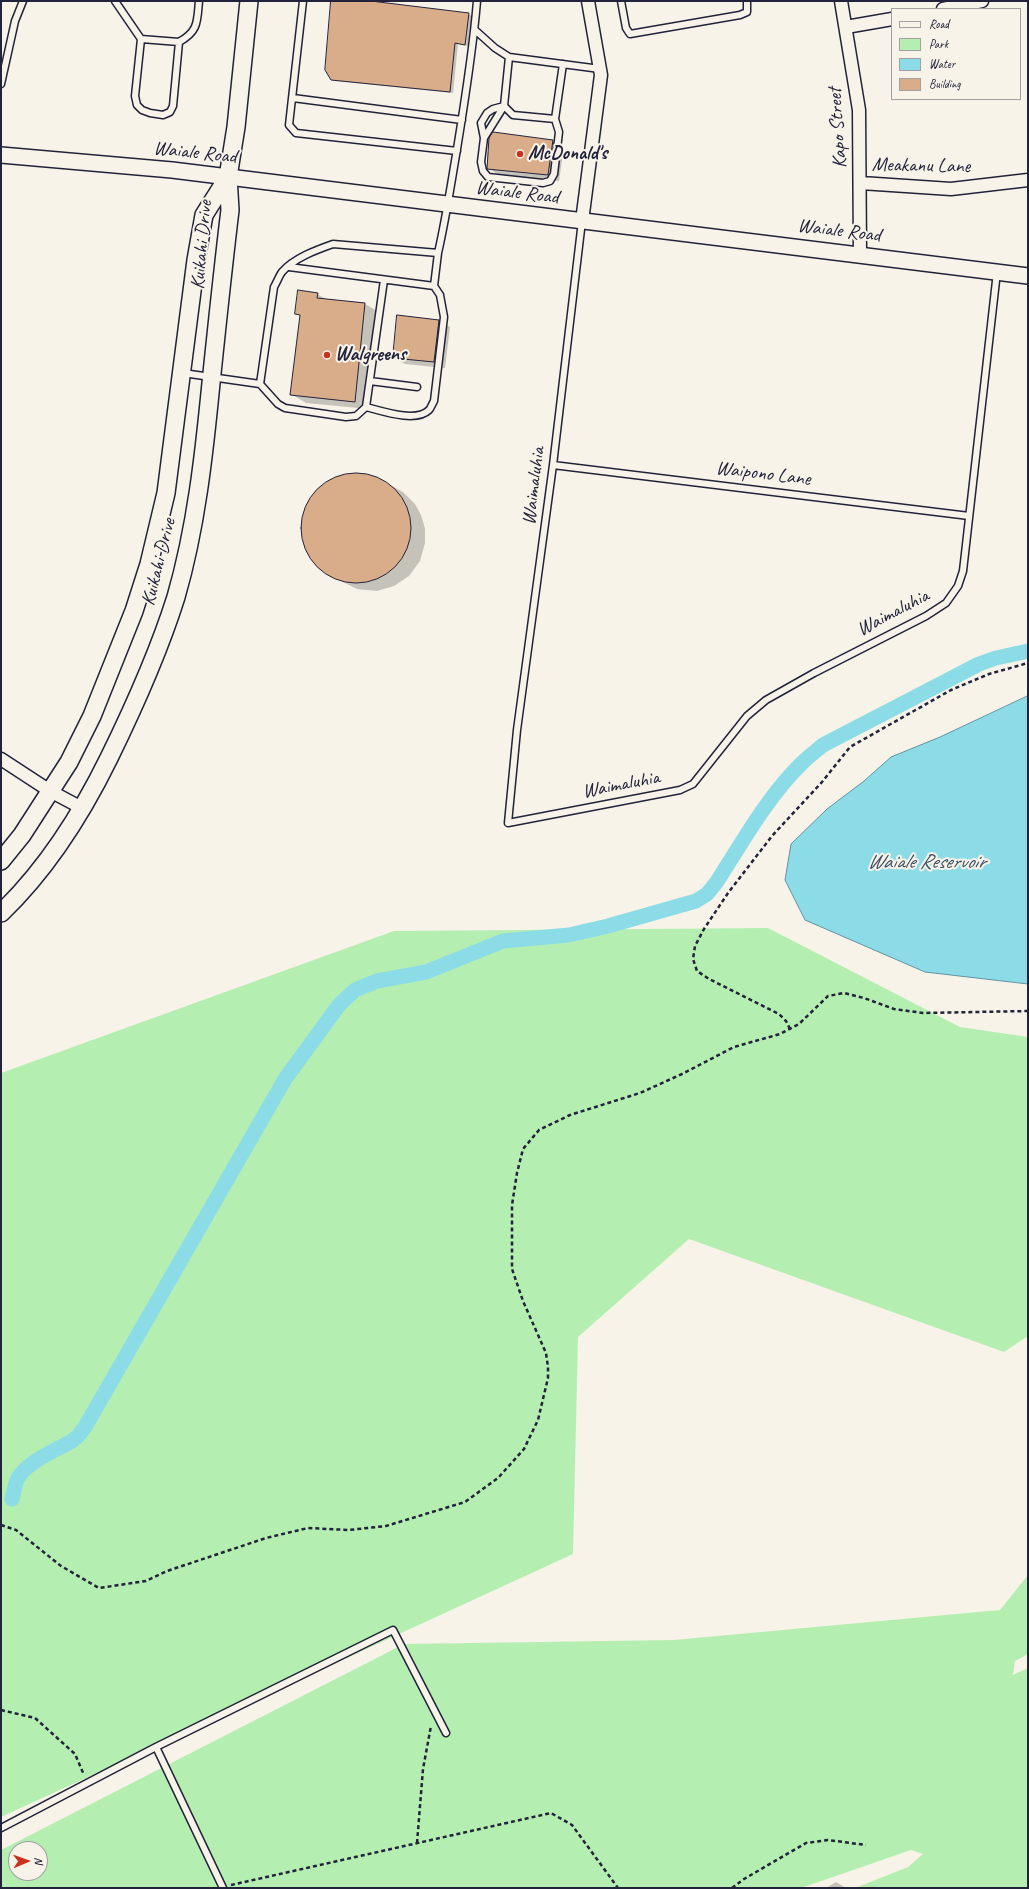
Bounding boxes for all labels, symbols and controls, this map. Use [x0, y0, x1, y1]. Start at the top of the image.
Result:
legend [891, 8, 1021, 100]
text: Road [929, 16, 949, 32]
text: Park [929, 36, 948, 52]
text: Water [929, 56, 955, 72]
text: Building [929, 76, 961, 92]
street label: Kapo Street [823, 87, 853, 169]
street label: Waiale Road [152, 137, 238, 169]
place label: McDonald's [528, 142, 607, 166]
marker: McDonald's [515, 149, 525, 159]
street label: Meakanu Lane [872, 153, 970, 179]
street label: Waiale Road [474, 176, 560, 210]
street label: Kuikahi Drive [186, 200, 218, 290]
street label: Waiale Road [796, 214, 882, 248]
place label: Walgreens [335, 343, 406, 367]
marker: Walgreens [322, 350, 332, 360]
street label: Waimaluhia [517, 446, 551, 526]
street label: Waipono Lane [714, 456, 812, 492]
street label: Kuikahi Drive [137, 516, 181, 608]
street label: Waimaluhia [853, 584, 933, 642]
street label: Waimaluhia [580, 766, 662, 804]
water label: Waiale Reservoir [867, 849, 985, 875]
north arrow [8, 1841, 48, 1881]
text: N [32, 1857, 46, 1864]

